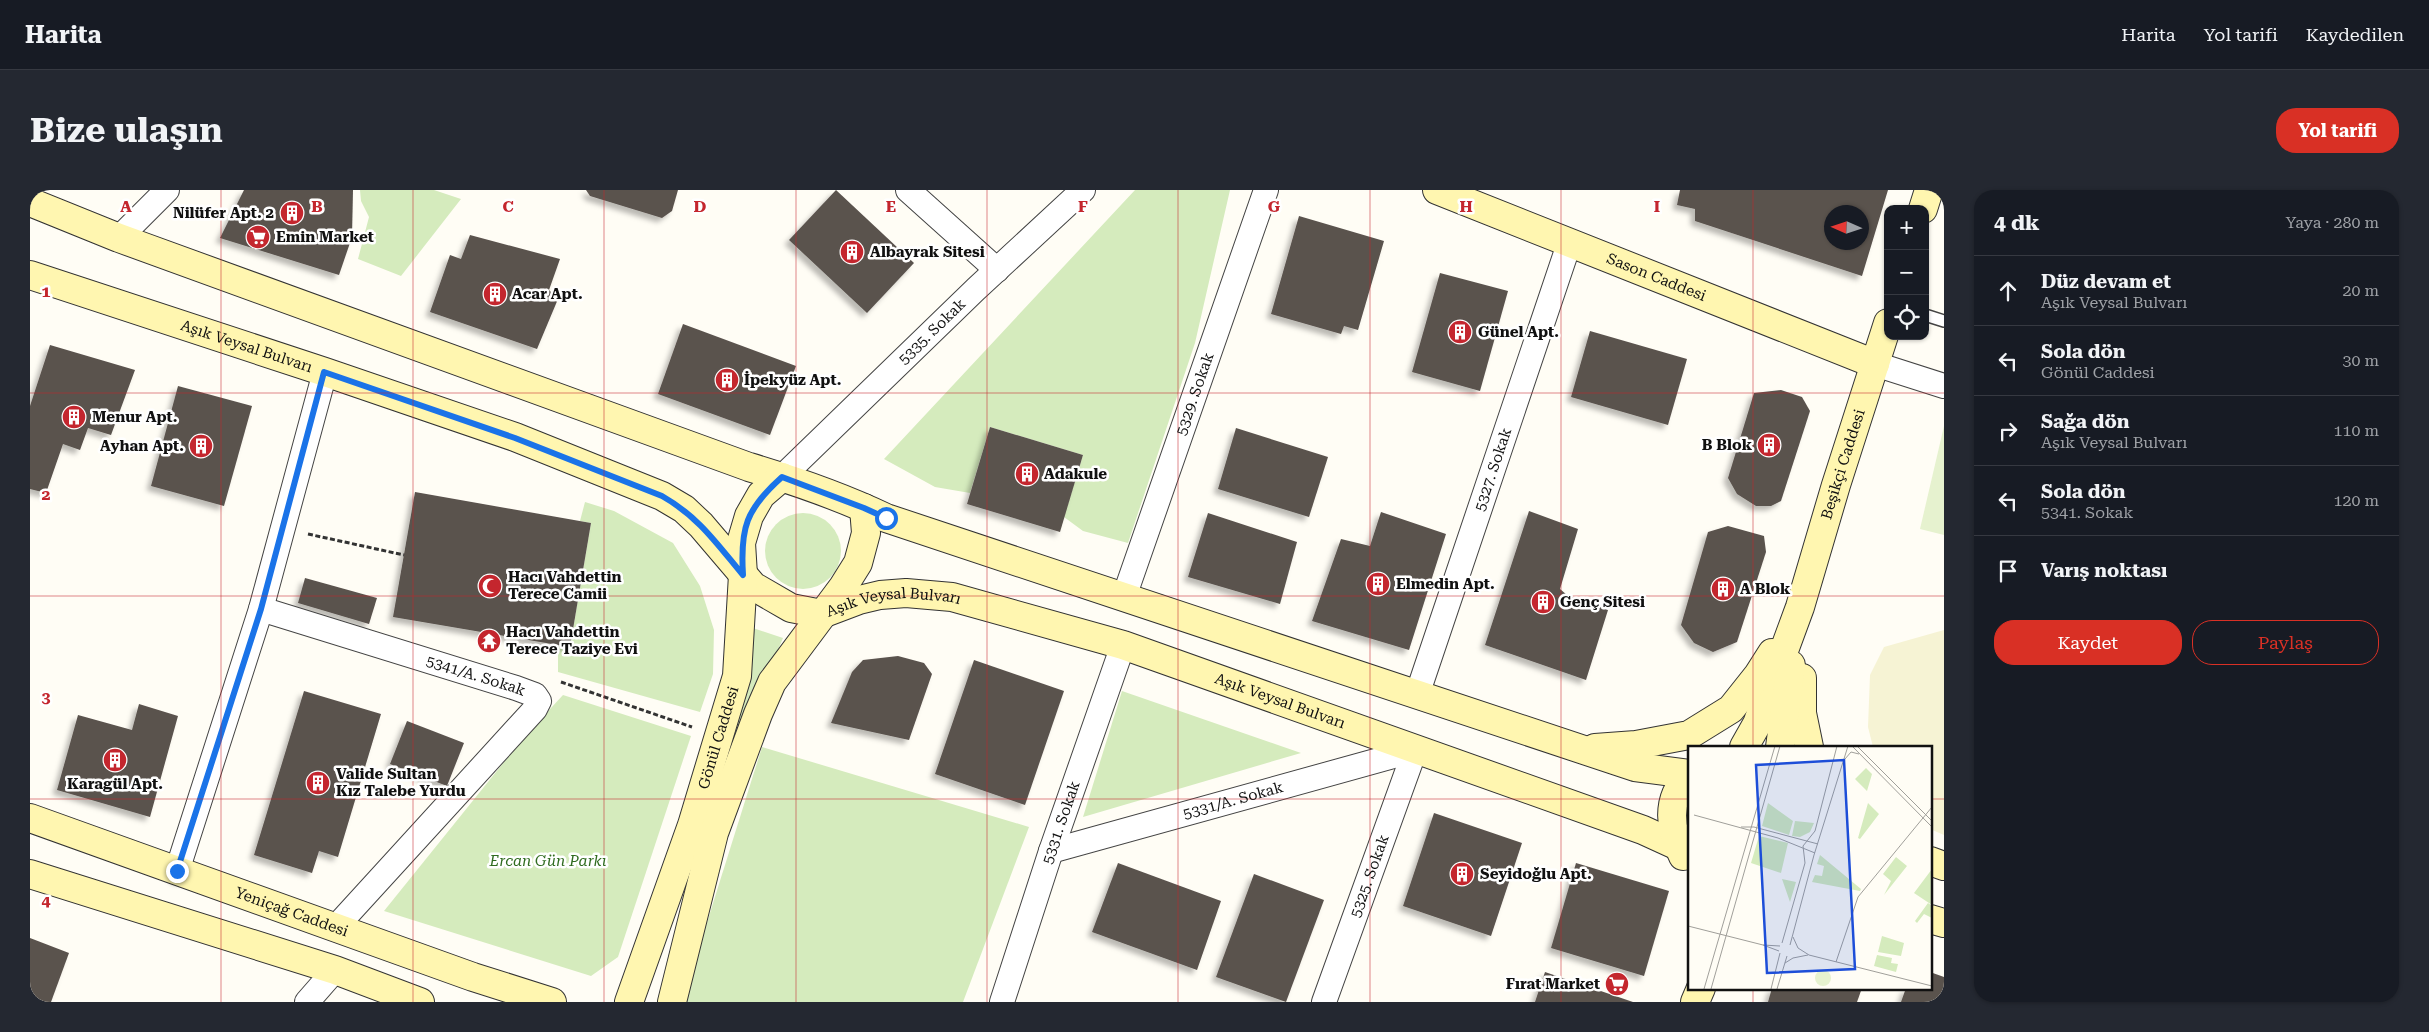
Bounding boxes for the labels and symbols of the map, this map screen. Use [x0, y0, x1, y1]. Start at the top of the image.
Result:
text: A [120, 197, 132, 216]
text: B [311, 197, 323, 216]
text: C [502, 197, 514, 216]
text: D [694, 197, 707, 216]
text: E [886, 197, 896, 216]
text: F [1078, 197, 1088, 216]
text: G [1268, 197, 1281, 216]
text: H [1459, 197, 1473, 216]
text: I [1654, 197, 1660, 216]
building icon: Nilüfer Apt. 2 [279, 200, 305, 226]
place label: Nilüfer Apt. 2 [173, 204, 274, 222]
north arrow [1824, 205, 1869, 250]
supermarket icon: Emin Market [245, 224, 271, 250]
place label: Emin Market [276, 228, 374, 246]
building icon: Albayrak Sitesi [839, 239, 865, 265]
place label: Albayrak Sitesi [870, 243, 985, 261]
street label: Sason Caddesi [1604, 249, 1709, 305]
building icon: Acar Apt. [482, 281, 508, 307]
text: 1 [42, 282, 51, 301]
place label: Acar Apt. [512, 285, 583, 303]
street label: 5335. Sokak [895, 295, 970, 368]
street label: Aşık Veysal Bulvarı [179, 316, 315, 376]
building icon: Günel Apt. [1447, 319, 1473, 345]
place label: Günel Apt. [1478, 323, 1559, 341]
street label: 5329. Sokak [1172, 350, 1218, 438]
building icon: İpekyüz Apt. [714, 367, 740, 393]
place label: İpekyüz Apt. [744, 371, 841, 389]
building icon: Menur Apt. [61, 404, 87, 430]
street label: Beşikçi Caddesi [1817, 407, 1869, 522]
place label: Menur Apt. [92, 408, 177, 426]
street label: 5327. Sokak [1471, 425, 1516, 513]
building icon: B Blok [1756, 432, 1782, 458]
building icon: Ayhan Apt. [188, 433, 214, 459]
place label: B Blok [1702, 436, 1753, 454]
place label: Ayhan Apt. [100, 437, 184, 455]
building icon: Adakule [1014, 461, 1040, 487]
place label: Adakule [1044, 465, 1107, 483]
text: 2 [42, 485, 51, 504]
route start [875, 507, 898, 530]
place label: Hacı Vahdettin Terece Camii [508, 568, 622, 603]
building icon: Elmedin Apt. [1365, 571, 1391, 597]
mosque icon: Hacı Vahdettin Terece Camii [477, 573, 503, 599]
place label: Elmedin Apt. [1396, 575, 1495, 593]
building icon: A Blok [1710, 576, 1736, 602]
place label: A Blok [1740, 580, 1791, 598]
street label: Aşık Veysal Bulvarı [823, 584, 963, 621]
building icon: Genç Sitesi [1530, 589, 1556, 615]
place label: Genç Sitesi [1560, 593, 1645, 611]
place label: Hacı Vahdettin Terece Taziye Evi [506, 623, 638, 658]
temple icon: Hacı Vahdettin Terece Taziye Evi [476, 628, 502, 654]
street label: 5341/A. Sokak [424, 652, 528, 700]
street label: Aşık Veysal Bulvarı [1212, 669, 1348, 732]
street label: Gönül Caddesi [694, 684, 742, 791]
text: 3 [42, 688, 51, 707]
inset map [1688, 746, 1932, 990]
building icon: Karagül Apt. [102, 747, 128, 773]
place label: Valide Sultan Kız Talebe Yurdu [336, 765, 466, 800]
building icon: Valide Sultan Kız Talebe Yurdu [305, 770, 331, 796]
place label: Karagül Apt. [67, 775, 163, 793]
street label: 5331. Sokak [1038, 778, 1084, 866]
street label: 5331/A. Sokak [1181, 778, 1286, 823]
street label: 5325. Sokak [1346, 832, 1393, 920]
park label: Ercan Gün Parkı [489, 852, 607, 870]
route end [166, 860, 189, 883]
building icon: Seyidoğlu Apt. [1449, 861, 1475, 887]
place label: Seyidoğlu Apt. [1480, 865, 1592, 883]
street label: Yeniçağ Caddesi [233, 883, 351, 941]
text: 4 [42, 891, 51, 910]
supermarket icon: Fırat Market [1604, 971, 1630, 997]
place label: Fırat Market [1506, 975, 1600, 993]

